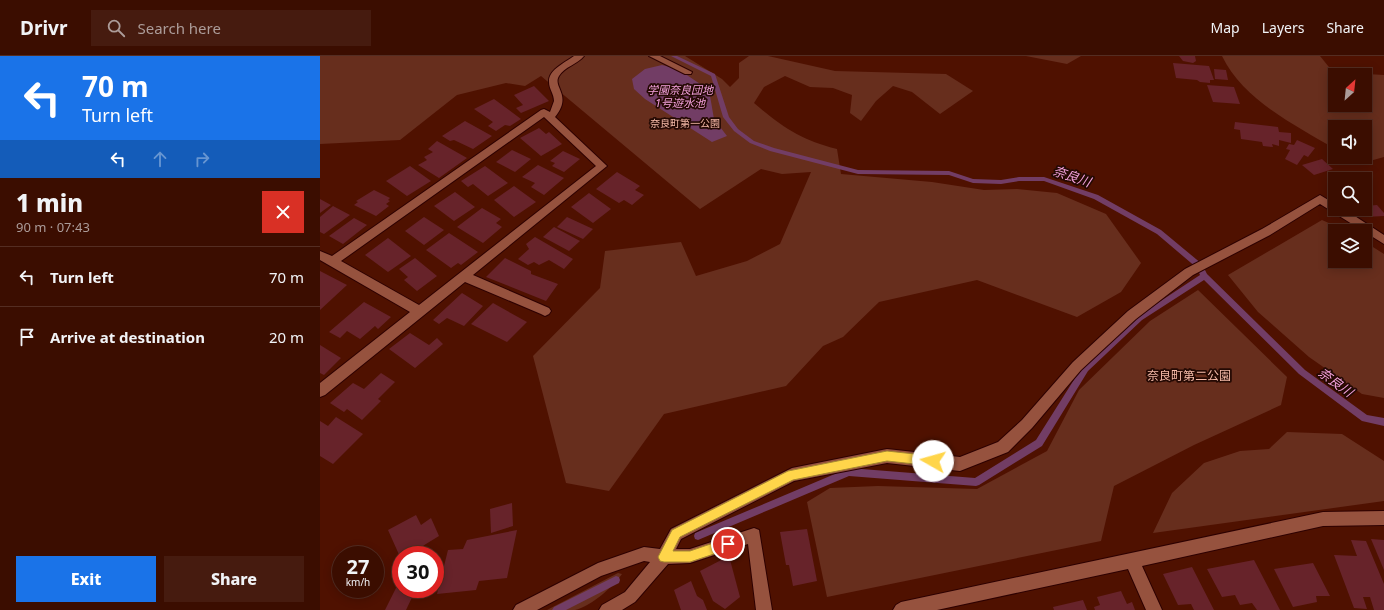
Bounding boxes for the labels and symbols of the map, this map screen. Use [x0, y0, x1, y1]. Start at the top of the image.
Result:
north arrow [1328, 68, 1372, 112]
water label: 学園奈良団地 1号遊水池 [647, 82, 714, 110]
park label: 奈良町第一公園 [650, 116, 720, 130]
water label: 奈良川 [1051, 161, 1095, 192]
water label: 奈良川 [1315, 363, 1359, 402]
park label: 奈良町第二公園 [1147, 367, 1231, 384]
position arrow [912, 440, 954, 482]
pin [711, 527, 745, 561]
speed limit sign: 30 [392, 546, 444, 598]

